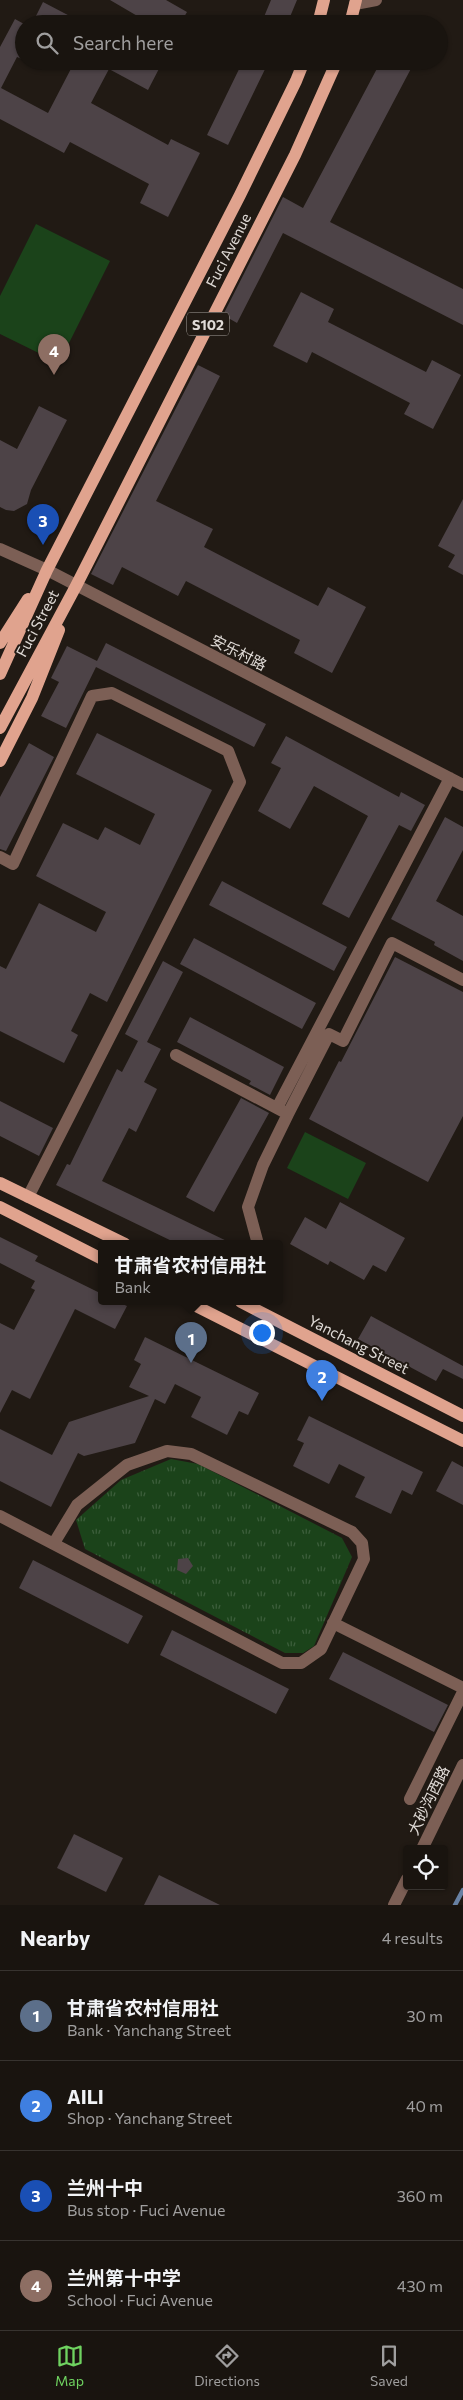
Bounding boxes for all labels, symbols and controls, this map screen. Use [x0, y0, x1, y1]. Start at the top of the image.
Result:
search box [15, 15, 448, 70]
icon: search [33, 29, 61, 57]
text: Search here [73, 31, 173, 54]
street label: Fuci Avenue [202, 210, 254, 290]
road number: S102 [187, 312, 229, 336]
pin: 4 [38, 334, 70, 375]
pin: 3 [27, 504, 59, 545]
street label: Fuci Street [12, 586, 62, 660]
street label: 安乐村路 [208, 630, 270, 674]
popup [98, 1240, 283, 1305]
text: 甘肃省农村信用社 [114, 1253, 267, 1276]
text: Bank [114, 1277, 151, 1296]
street label: Yanchang Street [306, 1311, 412, 1377]
your location [249, 1320, 275, 1346]
pin: 1 [175, 1322, 207, 1363]
pin: 2 [306, 1360, 338, 1401]
street label: 大砂沟西路 [403, 1762, 453, 1838]
map controls [403, 1845, 448, 1890]
button: locate [403, 1845, 448, 1890]
text: Nearby [20, 1925, 90, 1950]
text: 4 results [382, 1928, 443, 1947]
text: 甘肃省农村信用社 [67, 1996, 219, 2019]
text: 1 [32, 2006, 40, 2025]
text: 30 m [406, 2006, 443, 2025]
text: Bank · Yanchang Street [67, 2020, 231, 2039]
text: AILI [67, 2085, 104, 2108]
text: 2 [31, 2096, 41, 2115]
text: 40 m [406, 2096, 443, 2115]
text: Shop · Yanchang Street [67, 2108, 232, 2127]
text: 兰州十中 [67, 2176, 143, 2199]
text: 3 [31, 2186, 41, 2205]
text: 360 m [397, 2186, 443, 2205]
text: Bus stop · Fuci Avenue [67, 2200, 226, 2219]
text: 兰州第十中学 [67, 2266, 181, 2289]
text: 4 [31, 2276, 41, 2295]
text: 430 m [397, 2276, 443, 2295]
text: School · Fuci Avenue [67, 2290, 213, 2309]
tab: Map [55, 2342, 84, 2389]
tab: Directions [194, 2342, 260, 2389]
tab: Saved [370, 2342, 408, 2389]

